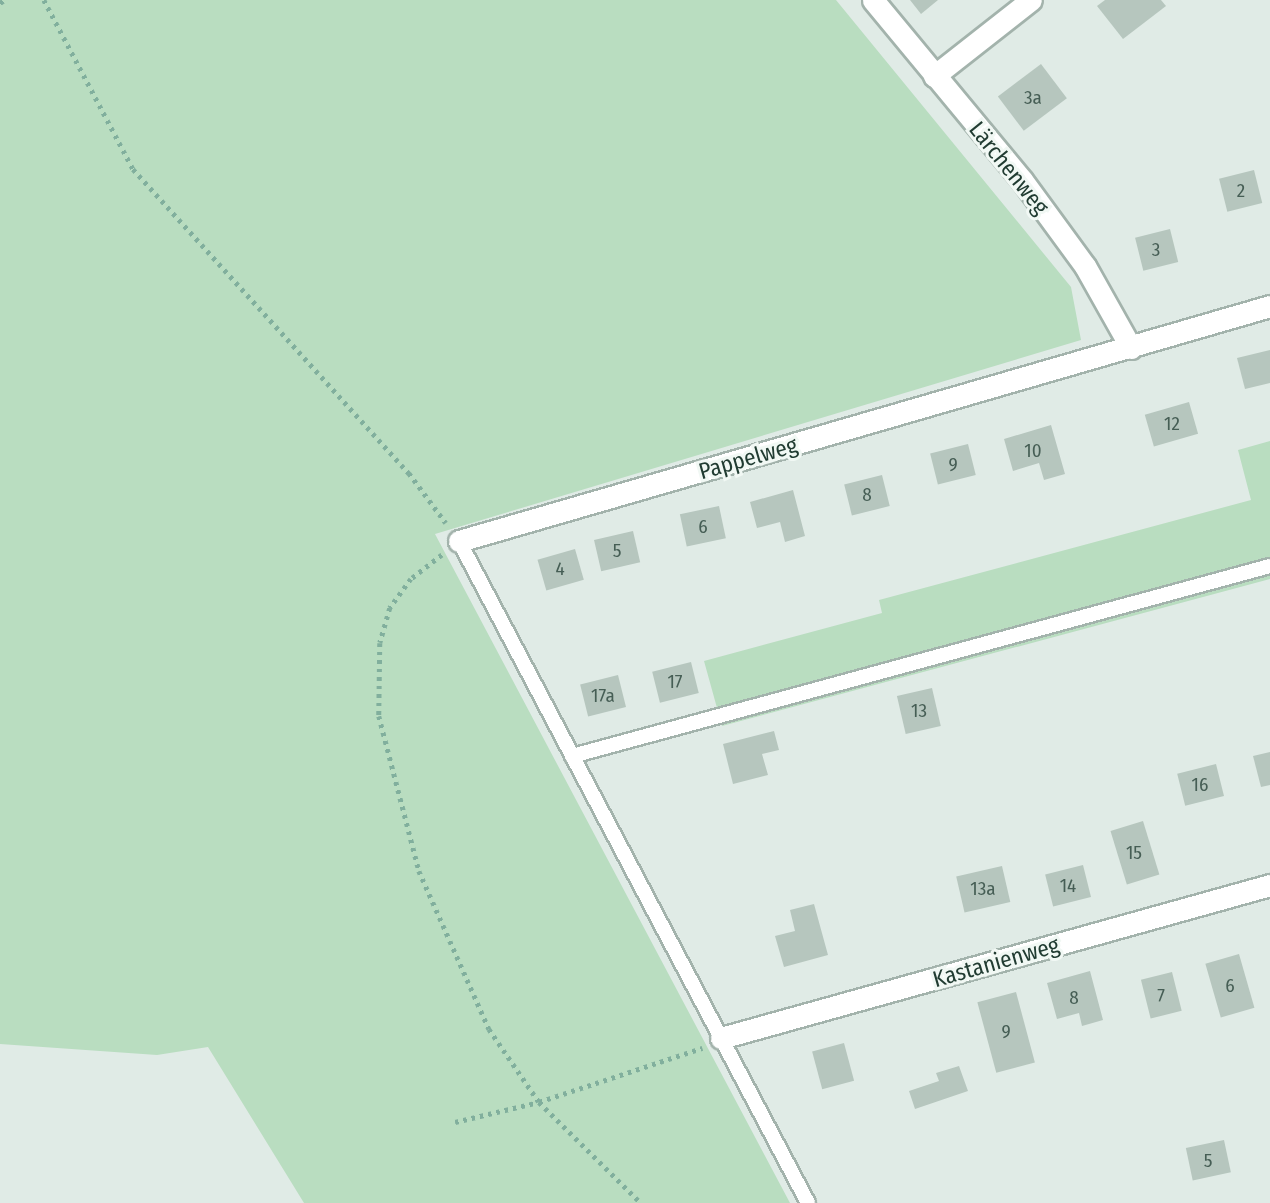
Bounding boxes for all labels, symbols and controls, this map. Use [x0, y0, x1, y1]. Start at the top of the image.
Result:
house number: 3a [1024, 87, 1042, 109]
street label: Lärchenweg [963, 116, 1055, 220]
house number: 2 [1237, 180, 1245, 202]
house number: 3 [1152, 239, 1160, 261]
house number: 12 [1164, 413, 1180, 435]
street label: Pappelweg [696, 431, 800, 485]
house number: 10 [1024, 440, 1042, 462]
house number: 9 [948, 454, 958, 476]
house number: 8 [862, 484, 872, 506]
house number: 6 [698, 516, 708, 538]
house number: 5 [613, 540, 621, 562]
house number: 4 [555, 558, 565, 580]
house number: 17 [667, 671, 683, 693]
house number: 17a [591, 685, 615, 707]
house number: 13 [911, 700, 927, 722]
house number: 16 [1192, 774, 1208, 796]
house number: 15 [1126, 842, 1142, 864]
house number: 14 [1060, 875, 1076, 897]
house number: 13a [970, 878, 996, 900]
street label: Kastanienweg [930, 931, 1062, 993]
house number: 6 [1225, 975, 1235, 997]
house number: 7 [1157, 985, 1165, 1007]
house number: 8 [1069, 987, 1079, 1009]
house number: 9 [1001, 1021, 1011, 1043]
house number: 5 [1204, 1150, 1212, 1172]

